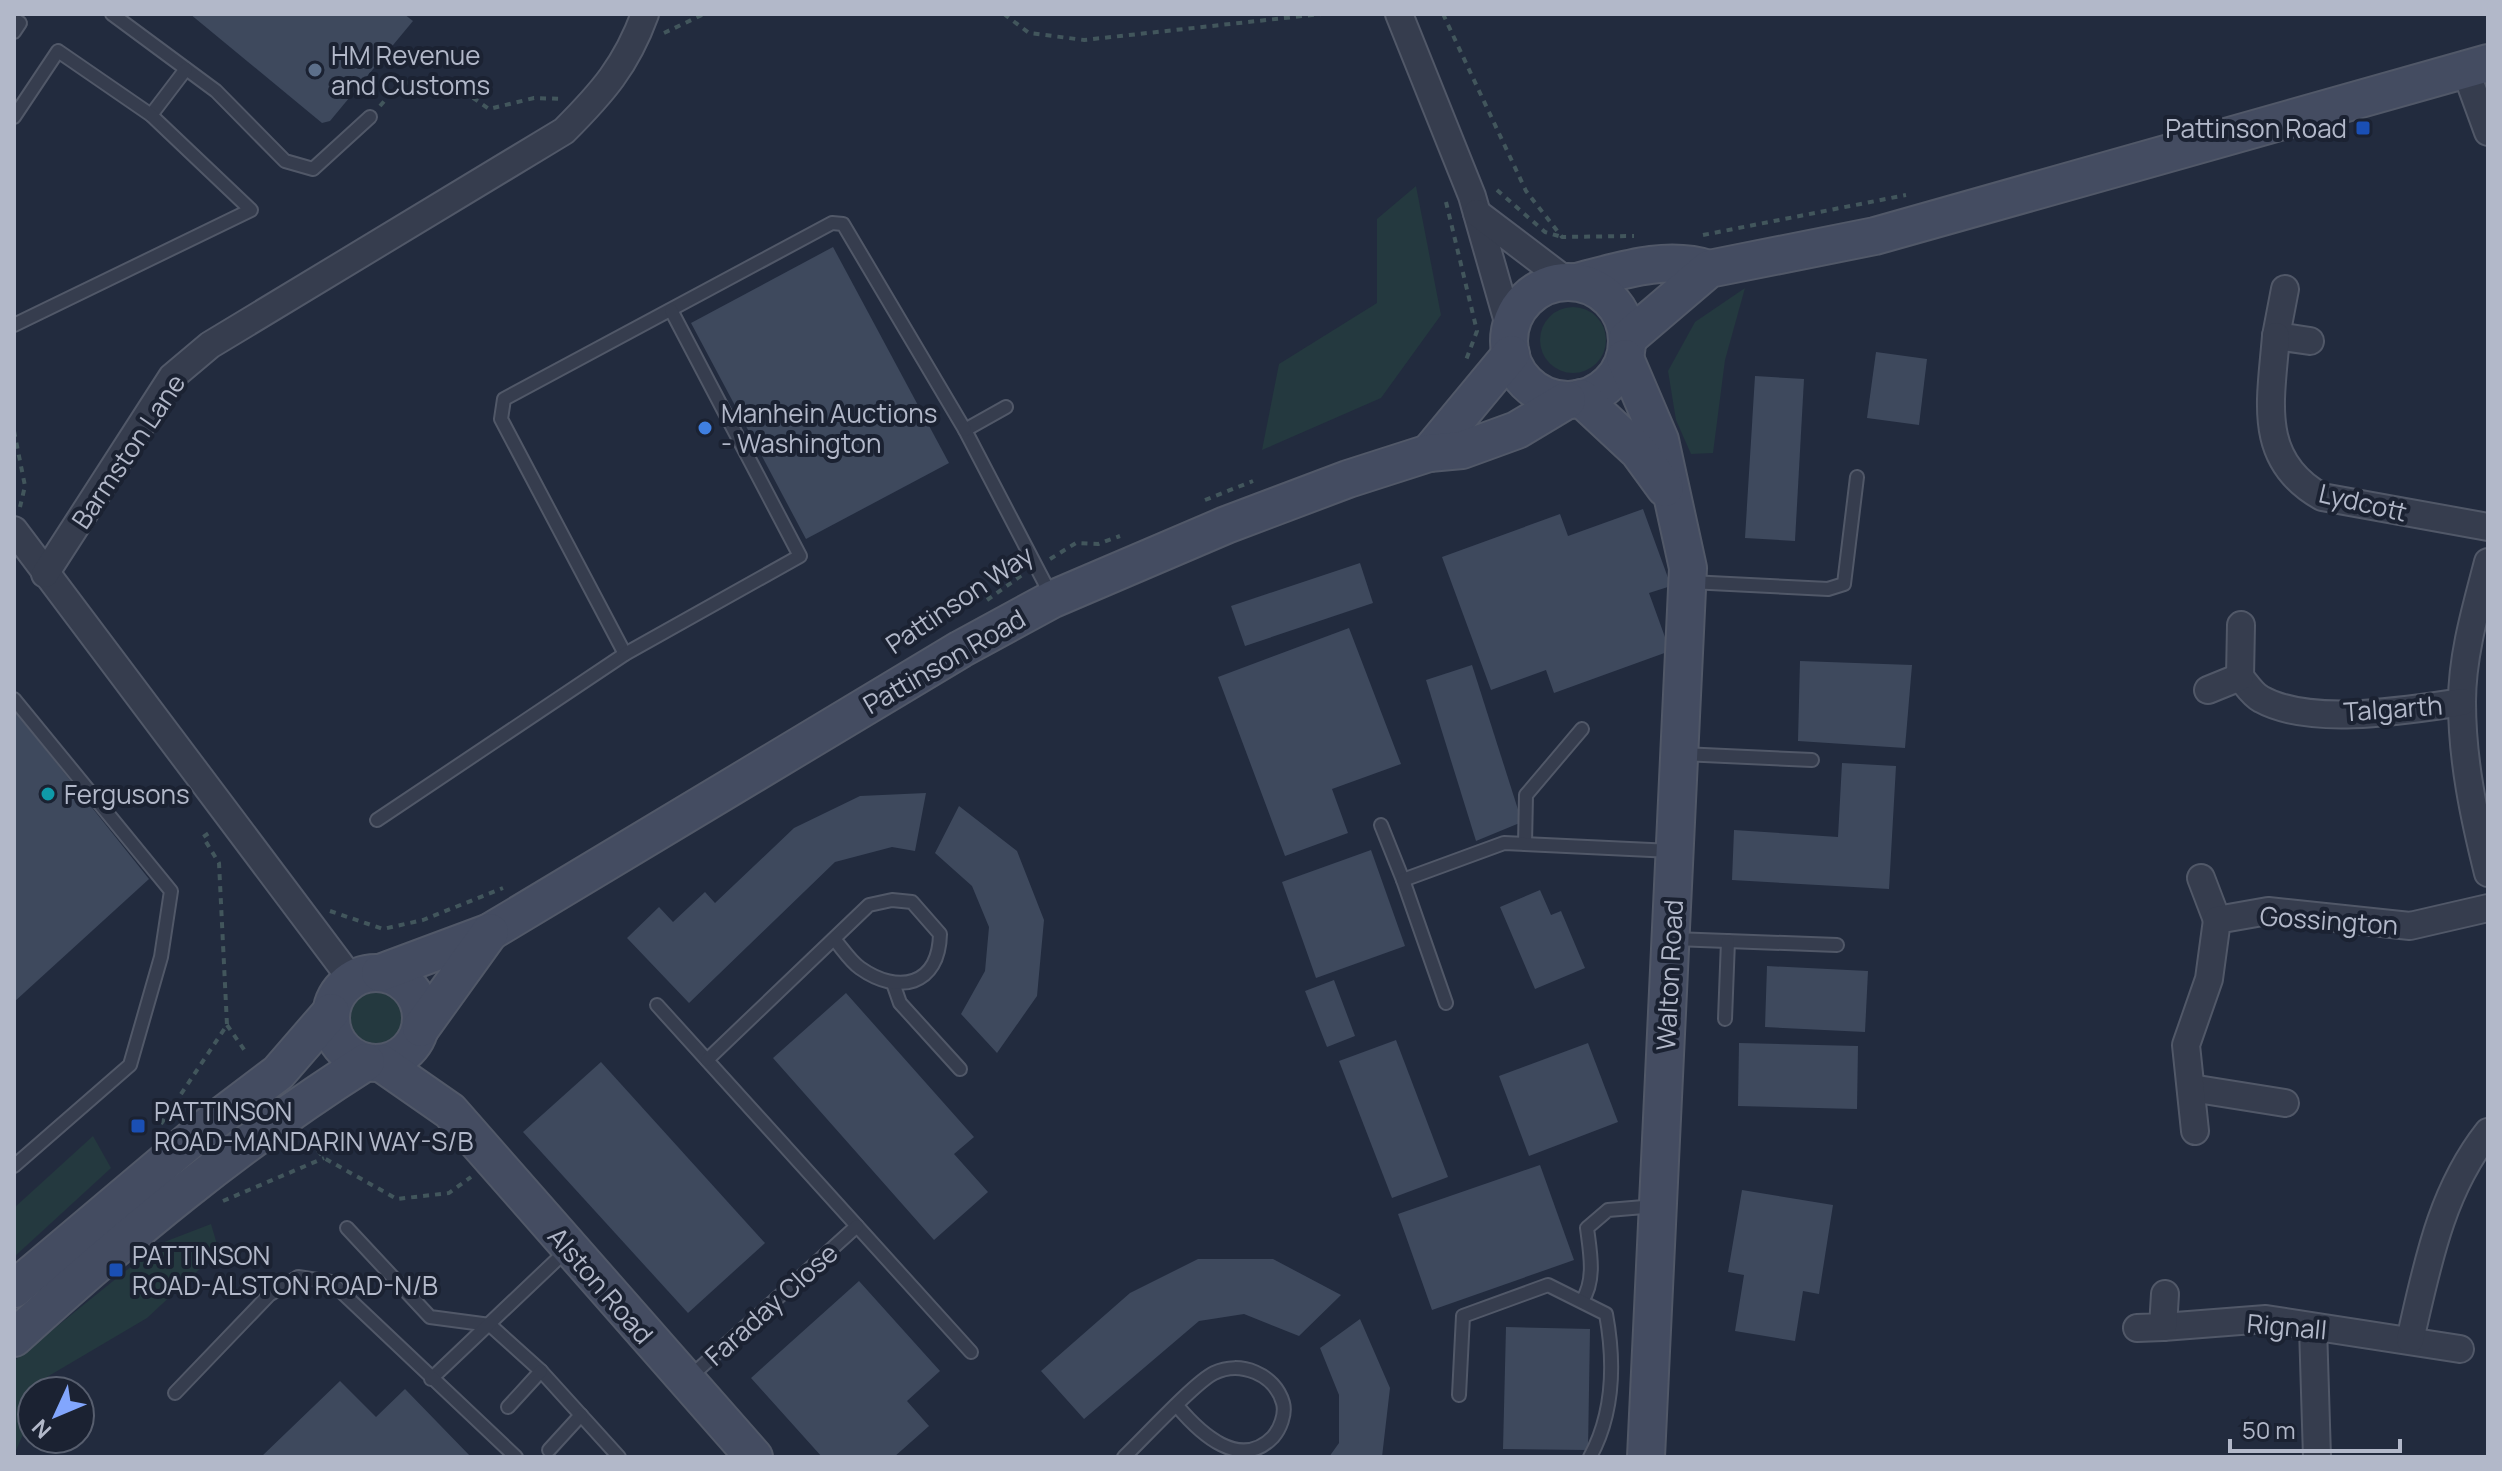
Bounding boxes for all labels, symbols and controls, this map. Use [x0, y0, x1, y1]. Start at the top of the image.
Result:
place label: HM Revenue and Customs [331, 37, 490, 103]
marker: HM Revenue and Customs [306, 61, 324, 79]
place label: Pattinson Road [2165, 110, 2347, 146]
marker: Pattinson Road [2354, 119, 2372, 137]
street label: Barmston Lane [63, 366, 193, 536]
place label: Manhein Auctions - Washington [721, 395, 937, 461]
marker: Manhein Auctions - Washington [696, 419, 714, 437]
street label: Lydcott [2315, 474, 2411, 530]
street label: Pattinson Way [878, 536, 1040, 662]
street label: Pattinson Road [856, 600, 1032, 722]
street label: Talgarth [2342, 687, 2444, 729]
place label: Fergusons [64, 776, 190, 812]
marker: Fergusons [39, 785, 57, 803]
street label: Gossington [2259, 897, 2399, 943]
street label: Walton Road [1647, 899, 1691, 1051]
place label: PATTINSON ROAD-MANDARIN WAY-S/B [154, 1093, 473, 1159]
marker: PATTINSON ROAD-MANDARIN WAY-S/B [129, 1117, 147, 1135]
street label: Alston Road [540, 1219, 662, 1351]
street label: Faraday Close [697, 1235, 845, 1373]
place label: PATTINSON ROAD-ALSTON ROAD-N/B [132, 1237, 438, 1303]
marker: PATTINSON ROAD-ALSTON ROAD-N/B [107, 1261, 125, 1279]
street label: Rignall [2246, 1305, 2328, 1347]
north arrow [16, 1375, 96, 1455]
scale bar [2230, 1403, 2400, 1453]
text: N [25, 1413, 58, 1445]
text: 50 m [2242, 1413, 2296, 1446]

